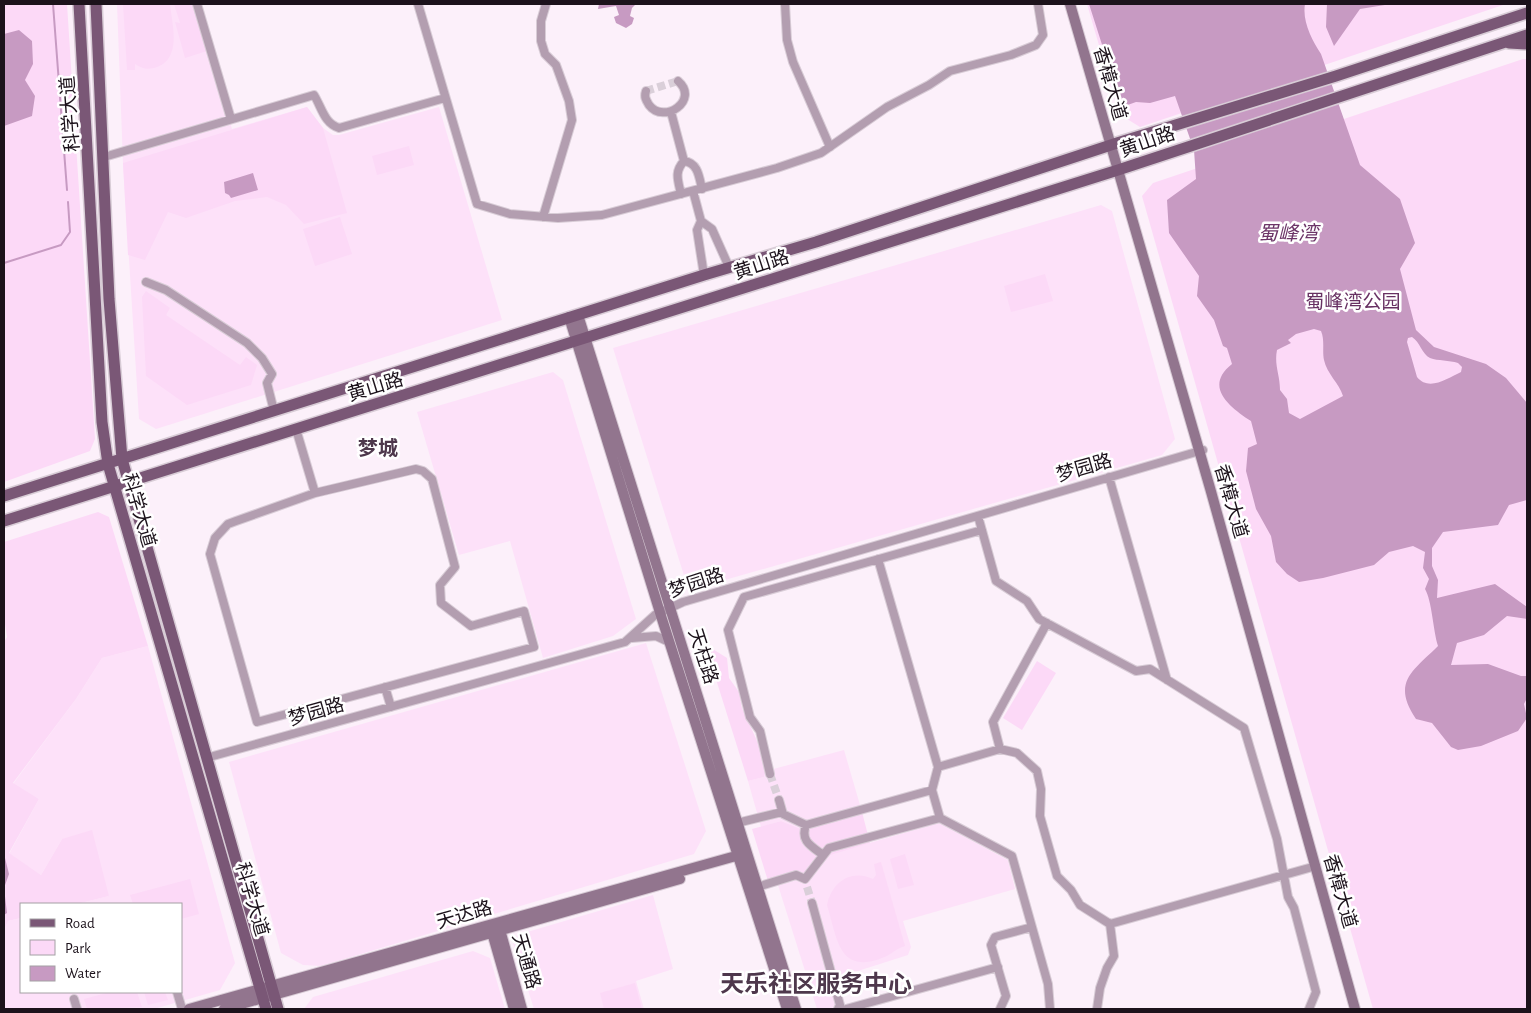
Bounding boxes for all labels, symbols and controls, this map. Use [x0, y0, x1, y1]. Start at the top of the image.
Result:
street label: 香樟大道 [1090, 44, 1131, 123]
street label: 科学大道 [56, 75, 83, 153]
street label: 黄山路 [1117, 123, 1178, 161]
water label: 蜀峰湾 [1258, 222, 1321, 244]
street label: 黄山路 [731, 247, 792, 283]
park label: 蜀峰湾公园 [1305, 291, 1401, 312]
street label: 黄山路 [345, 369, 405, 405]
district label: 梦城 [358, 437, 398, 459]
street label: 梦园路 [1054, 450, 1114, 485]
street label: 香樟大道 [1211, 462, 1252, 541]
street label: 科学大道 [119, 471, 160, 550]
street label: 梦园路 [666, 565, 727, 601]
street label: 天柱路 [685, 626, 721, 687]
street label: 梦园路 [286, 694, 346, 729]
street label: 香樟大道 [1320, 852, 1361, 931]
street label: 科学大道 [232, 860, 273, 939]
street label: 天达路 [434, 897, 494, 932]
legend [20, 903, 182, 993]
text: Road [65, 916, 95, 931]
street label: 天通路 [509, 931, 544, 991]
text: Park [65, 941, 91, 956]
text: Water [65, 966, 101, 981]
district label: 天乐社区服务中心 [720, 971, 912, 997]

